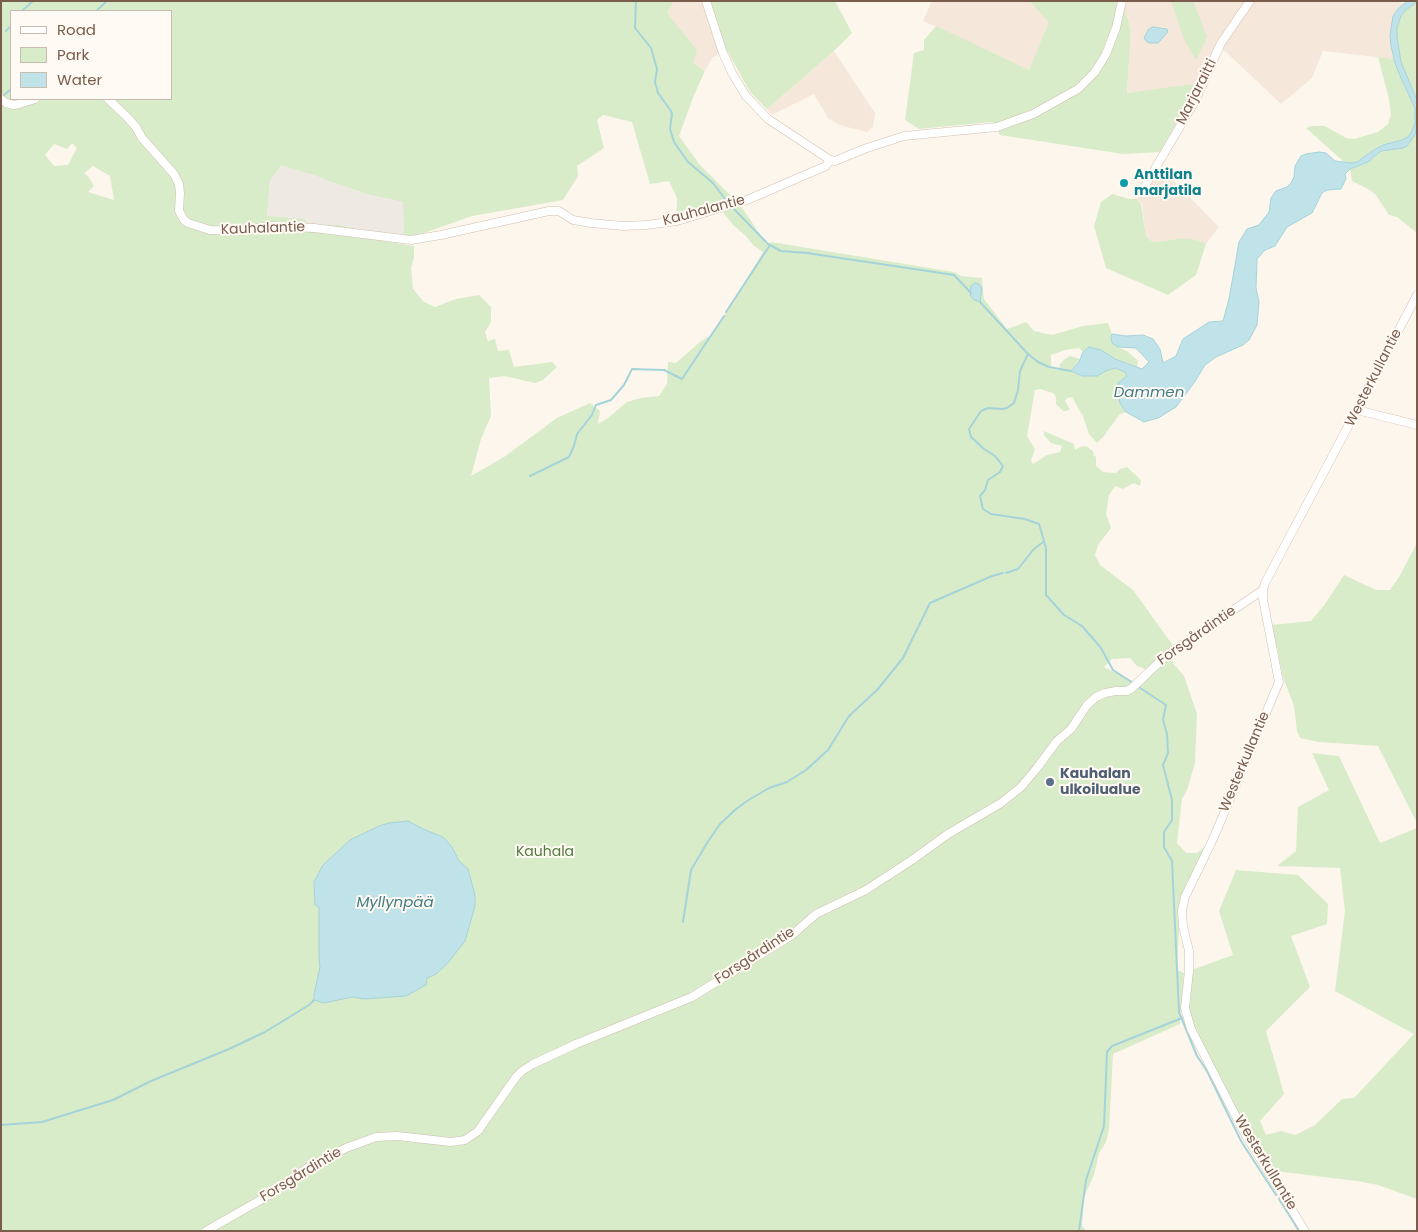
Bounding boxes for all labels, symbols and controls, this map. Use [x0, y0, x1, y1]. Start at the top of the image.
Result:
legend [10, 10, 172, 100]
text: Road [57, 19, 96, 40]
text: Park [57, 44, 89, 65]
street label: Marjaraitti [1173, 56, 1221, 128]
text: Water [57, 69, 102, 90]
place label: Anttilan marjatila [1134, 167, 1201, 200]
marker: Anttilan marjatila [1118, 177, 1130, 189]
street label: Kauhalantie [661, 192, 747, 230]
street label: Kauhalantie [221, 219, 305, 239]
street label: Westerkullantie [1342, 326, 1406, 430]
water label: Dammen [1114, 384, 1184, 402]
street label: Forsgårdintie [1155, 603, 1239, 669]
street label: Westerkullantie [1216, 709, 1274, 815]
place label: Kauhalan ulkoilualue [1060, 766, 1141, 799]
marker: Kauhalan ulkoilualue [1044, 776, 1056, 788]
park label: Kauhala [516, 844, 574, 860]
water label: Myllynpää [356, 894, 434, 912]
street label: Forsgårdintie [712, 924, 798, 988]
street label: Westerkullantie [1230, 1113, 1300, 1213]
street label: Forsgårdintie [257, 1144, 345, 1206]

